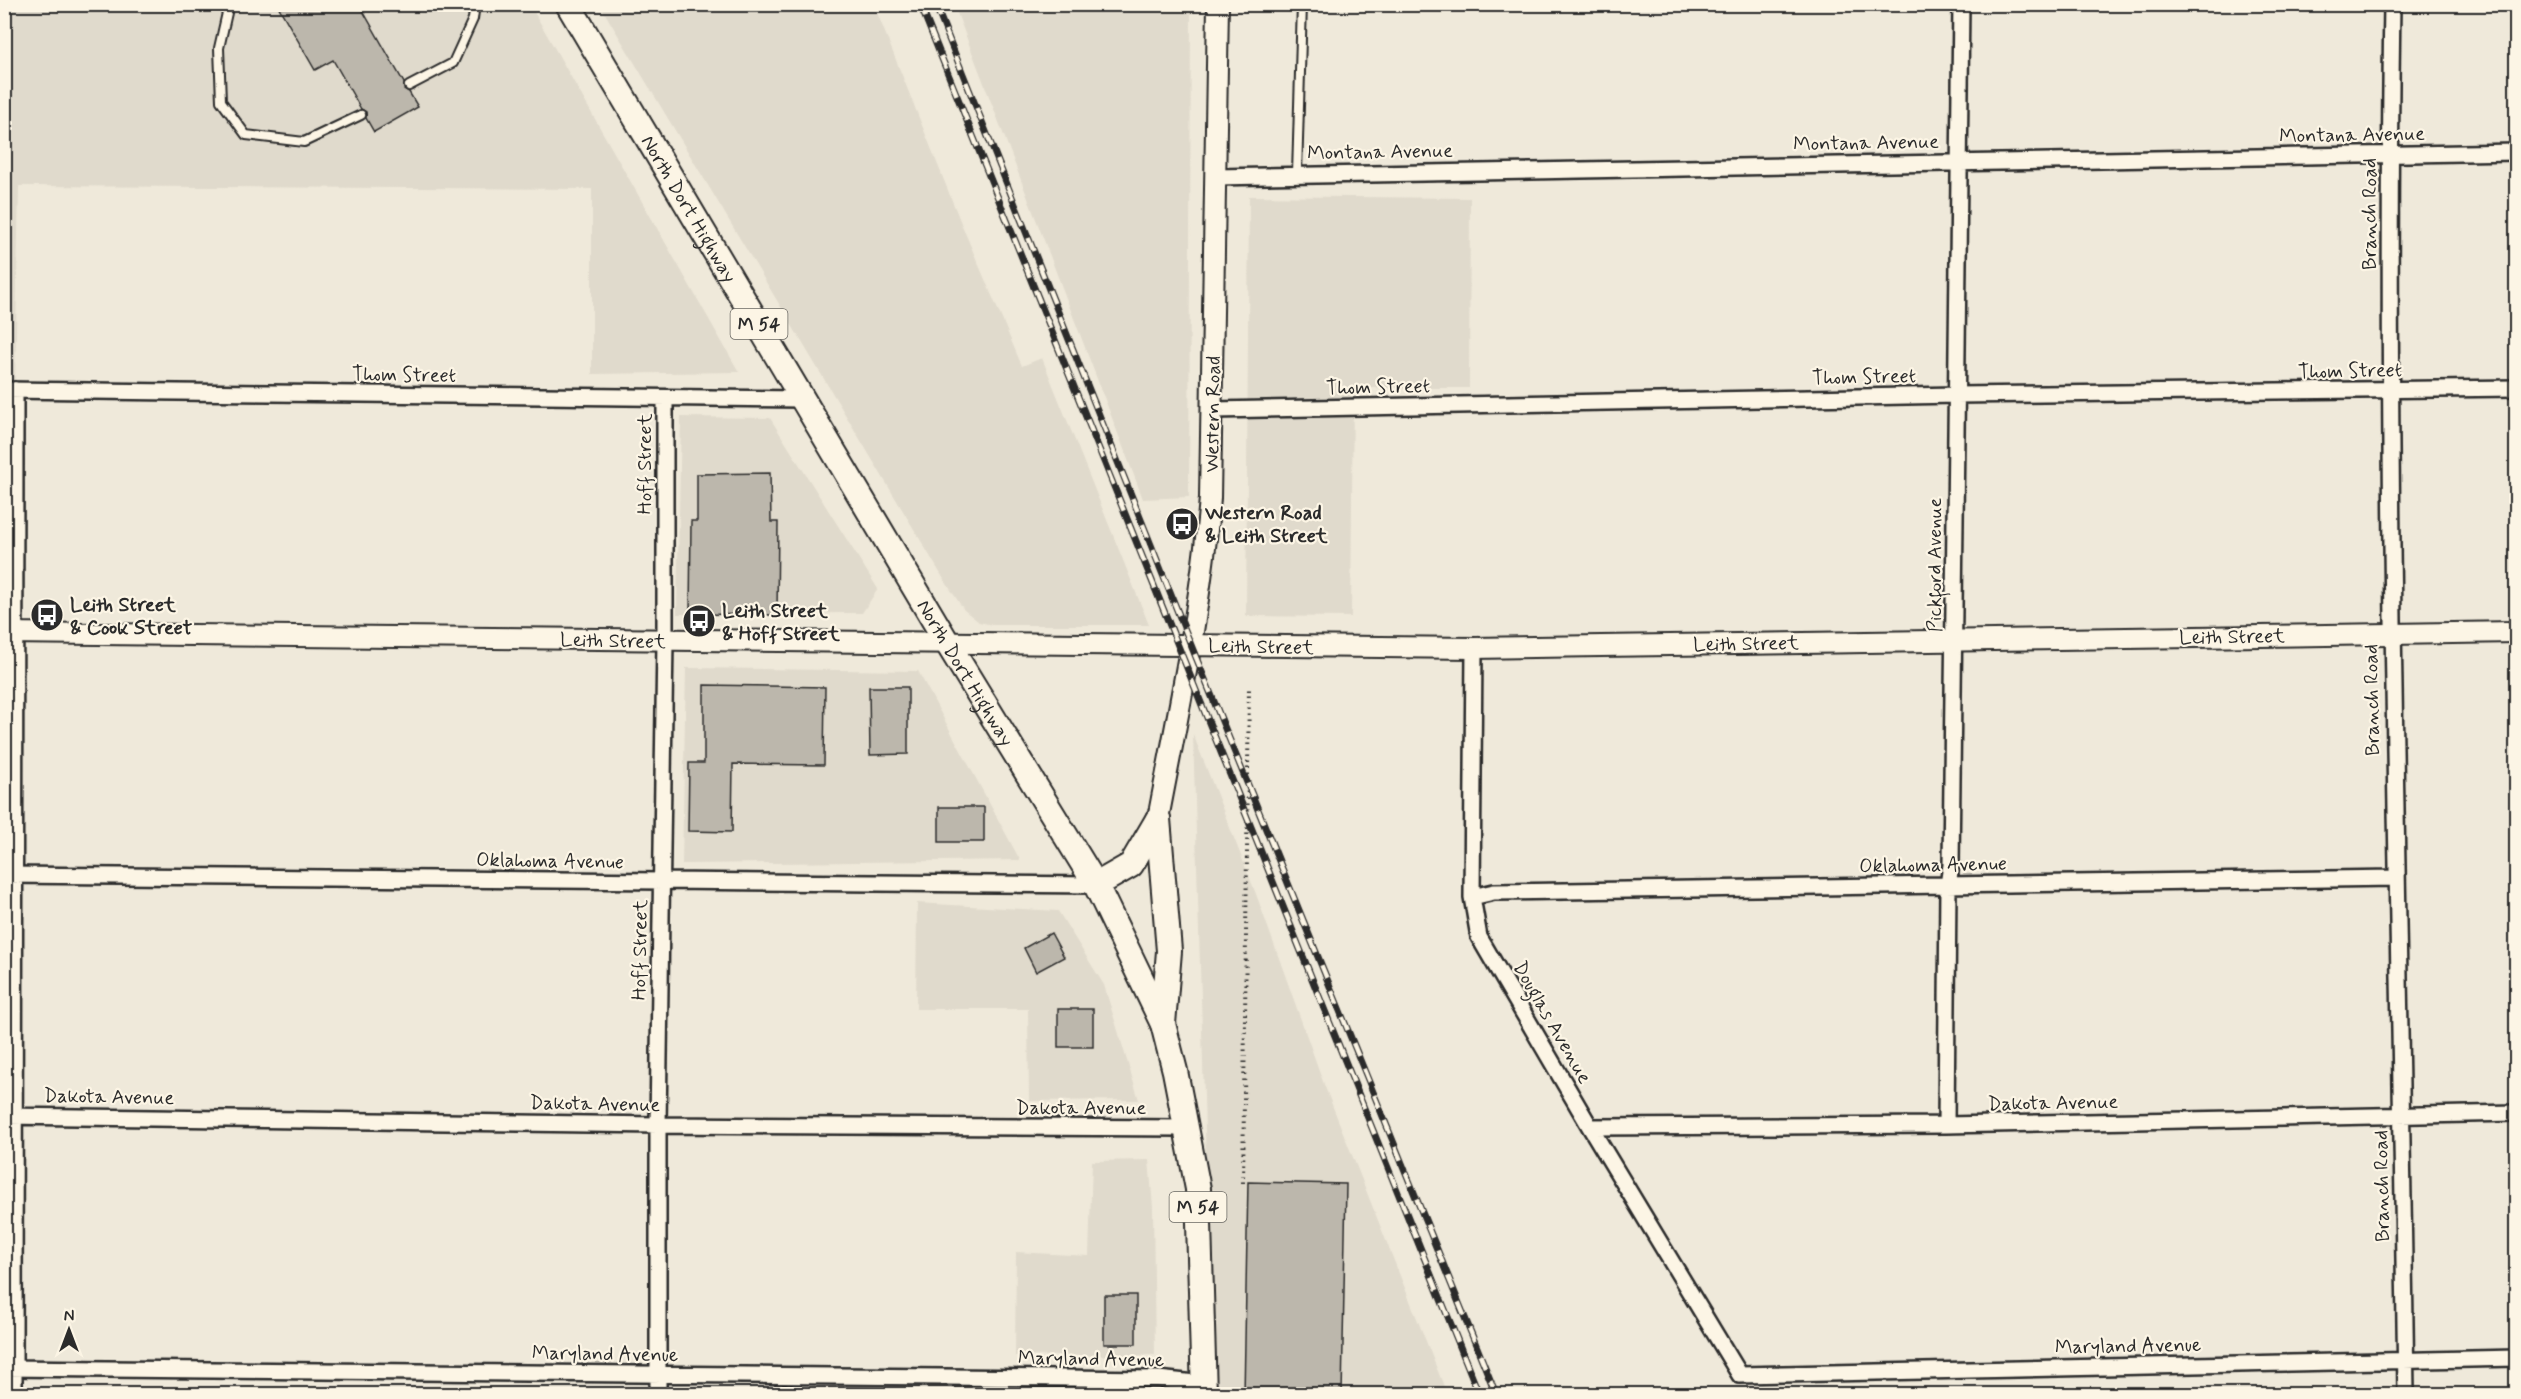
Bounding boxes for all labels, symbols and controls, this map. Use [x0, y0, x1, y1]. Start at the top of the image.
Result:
street label: Montana Avenue [2279, 121, 2425, 150]
street label: Montana Avenue [1793, 129, 1939, 158]
street label: North Dort Highway [634, 131, 742, 288]
street label: Montana Avenue [1307, 138, 1453, 167]
street label: Branch Road [2357, 158, 2384, 270]
road number: M 54 [730, 309, 788, 339]
street label: Western Road [1199, 356, 1228, 473]
street label: Thom Street [2298, 357, 2402, 386]
street label: Thom Street [352, 361, 456, 390]
street label: Thom Street [1812, 363, 1916, 392]
street label: Thom Street [1326, 373, 1430, 402]
street label: Hoff Street [632, 413, 659, 514]
street label: Pickford Avenue [1922, 498, 1951, 632]
place label: Western Road & Leith Street [1204, 500, 1329, 550]
bus stop icon: Western Road & Leith Street [1164, 506, 1200, 542]
place label: Leith Street & Cook Street [70, 592, 193, 642]
street label: North Dort Highway [910, 595, 1020, 752]
bus stop icon: Leith Street & Cook Street [29, 597, 65, 633]
place label: Leith Street & Hoff Street [722, 598, 841, 648]
bus stop icon: Leith Street & Hoff Street [681, 603, 717, 639]
street label: Leith Street [2179, 623, 2285, 652]
street label: Leith Street [560, 627, 666, 656]
street label: Leith Street [1693, 630, 1799, 659]
street label: Leith Street [1208, 633, 1314, 662]
street label: Branch Road [2358, 644, 2387, 756]
street label: Oklahoma Avenue [476, 847, 624, 876]
street label: Oklahoma Avenue [1859, 851, 2007, 880]
street label: Hoff Street [626, 899, 655, 1001]
street label: Douglas Avenue [1504, 957, 1598, 1090]
street label: Dakota Avenue [43, 1083, 175, 1112]
street label: Dakota Avenue [1987, 1089, 2119, 1118]
street label: Dakota Avenue [529, 1090, 661, 1119]
street label: Dakota Avenue [1016, 1095, 1146, 1122]
street label: Branch Road [2368, 1130, 2397, 1242]
road number: M 54 [1170, 1192, 1226, 1222]
north arrow [39, 1300, 99, 1360]
text: N [64, 1306, 74, 1327]
street label: Maryland Avenue [2055, 1332, 2201, 1361]
street label: Maryland Avenue [532, 1340, 678, 1369]
street label: Maryland Avenue [1018, 1345, 1164, 1374]

